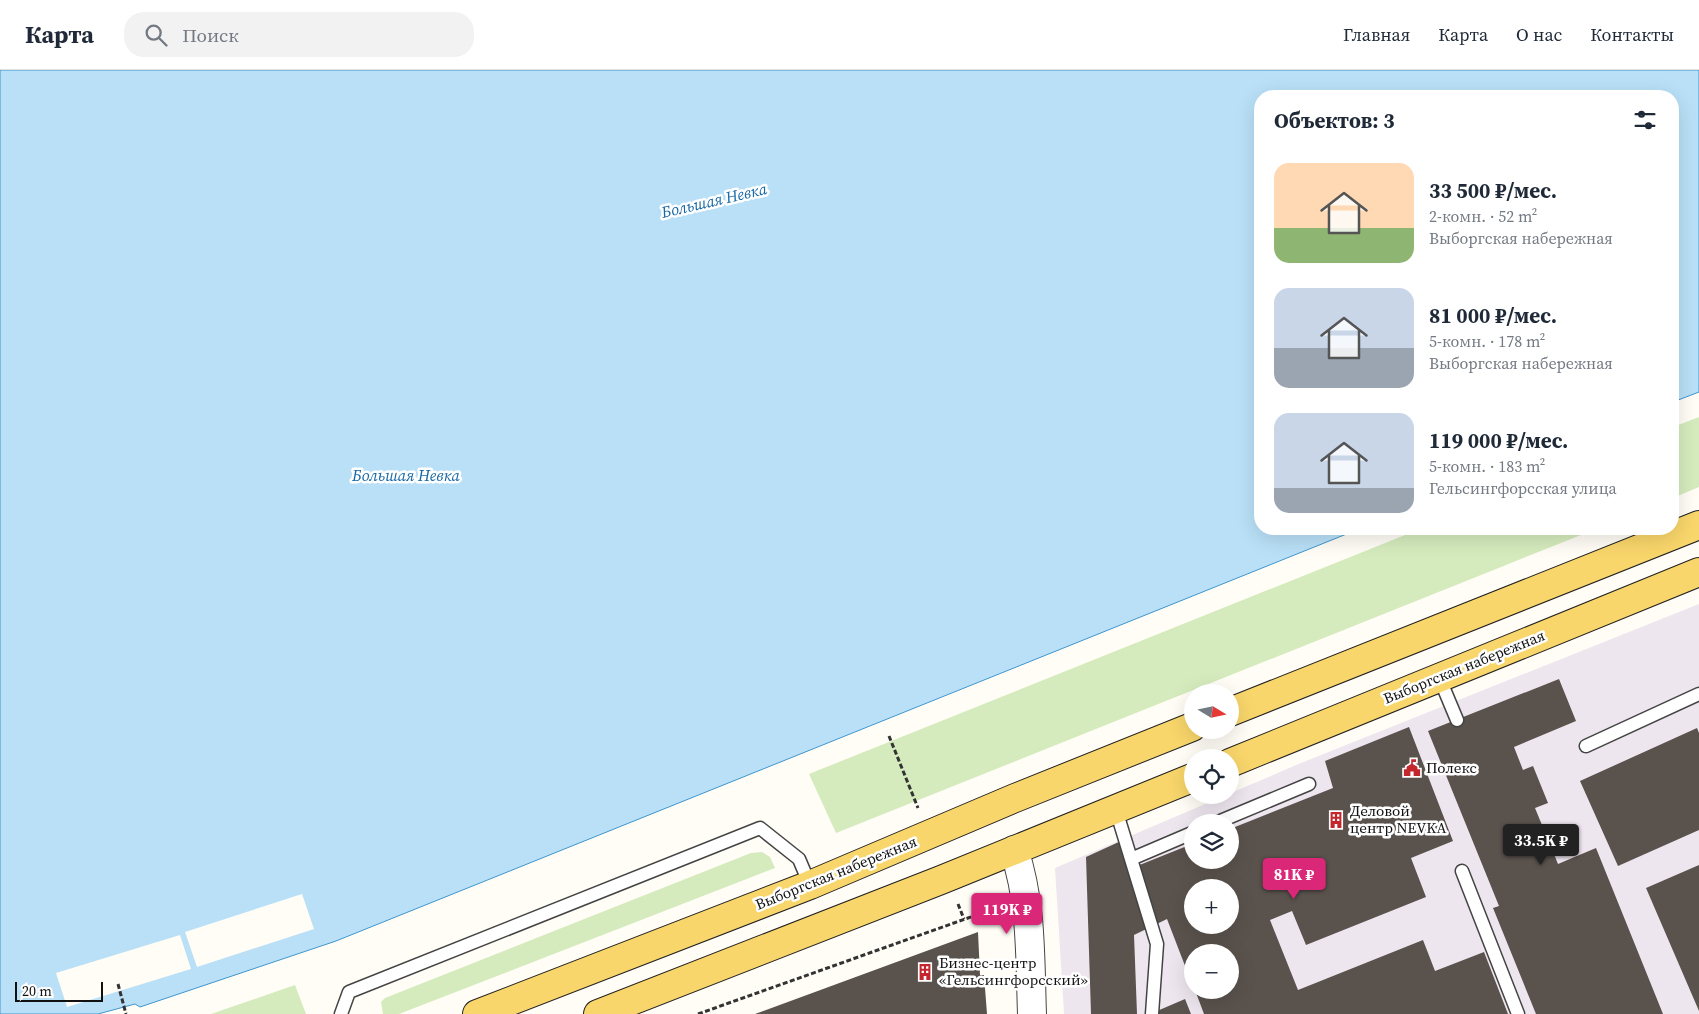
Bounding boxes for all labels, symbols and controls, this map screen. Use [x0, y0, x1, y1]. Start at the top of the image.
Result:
search box [124, 12, 474, 57]
text: Карта [25, 18, 94, 51]
icon: search [142, 21, 170, 49]
text: Поиск [182, 22, 239, 48]
text: Главная [1343, 22, 1410, 47]
text: Карта [1438, 22, 1488, 47]
text: О нас [1516, 22, 1562, 47]
text: Контакты [1590, 22, 1674, 47]
text: Объектов: 3 [1274, 106, 1395, 135]
icon: filters [1631, 106, 1659, 134]
text: 33 500 ₽/мес. [1429, 176, 1557, 205]
water label: Большая Невка [658, 177, 770, 223]
icon: home [1314, 183, 1374, 243]
text: 2-комн. · 52 m² [1429, 205, 1537, 227]
text: Выборгская набережная [1429, 227, 1613, 249]
text: 81 000 ₽/мес. [1429, 301, 1557, 330]
icon: home [1314, 308, 1374, 368]
text: 5-комн. · 178 m² [1429, 330, 1545, 352]
text: Выборгская набережная [1429, 352, 1613, 374]
text: 119 000 ₽/мес. [1429, 426, 1568, 455]
icon: home [1314, 433, 1374, 493]
text: 5-комн. · 183 m² [1429, 455, 1545, 477]
water label: Большая Невка [351, 464, 461, 486]
text: Гельсингфорсская улица [1429, 477, 1617, 499]
street label: Выборгская набережная [1380, 625, 1548, 709]
north arrow [1184, 684, 1239, 739]
map controls [1184, 684, 1239, 999]
button: locate [1184, 749, 1239, 804]
place label: Полекс [1426, 757, 1477, 778]
public building icon: Полекс [1402, 758, 1422, 778]
place label: Деловой центр NEVKA [1350, 800, 1446, 838]
building icon: Деловой центр NEVKA [1326, 810, 1346, 830]
button: layers [1184, 814, 1239, 869]
pin: 33.5K ₽ [1495, 824, 1587, 866]
text: 33.5K ₽ [1514, 829, 1568, 851]
street label: Выборгская набережная [752, 831, 920, 915]
pin: 81K ₽ [1259, 858, 1329, 900]
text: 81K ₽ [1274, 863, 1314, 885]
button: + [1184, 879, 1239, 934]
pin: 119K ₽ [966, 892, 1048, 935]
text: 119K ₽ [982, 898, 1032, 920]
button: − [1184, 944, 1239, 999]
place label: Бизнес-центр «Гельсингфорсский» [939, 952, 1088, 990]
building icon: Бизнес-центр «Гельсингфорсский» [915, 962, 935, 982]
scale bar [15, 979, 102, 1002]
text: 20 m [22, 981, 52, 1001]

